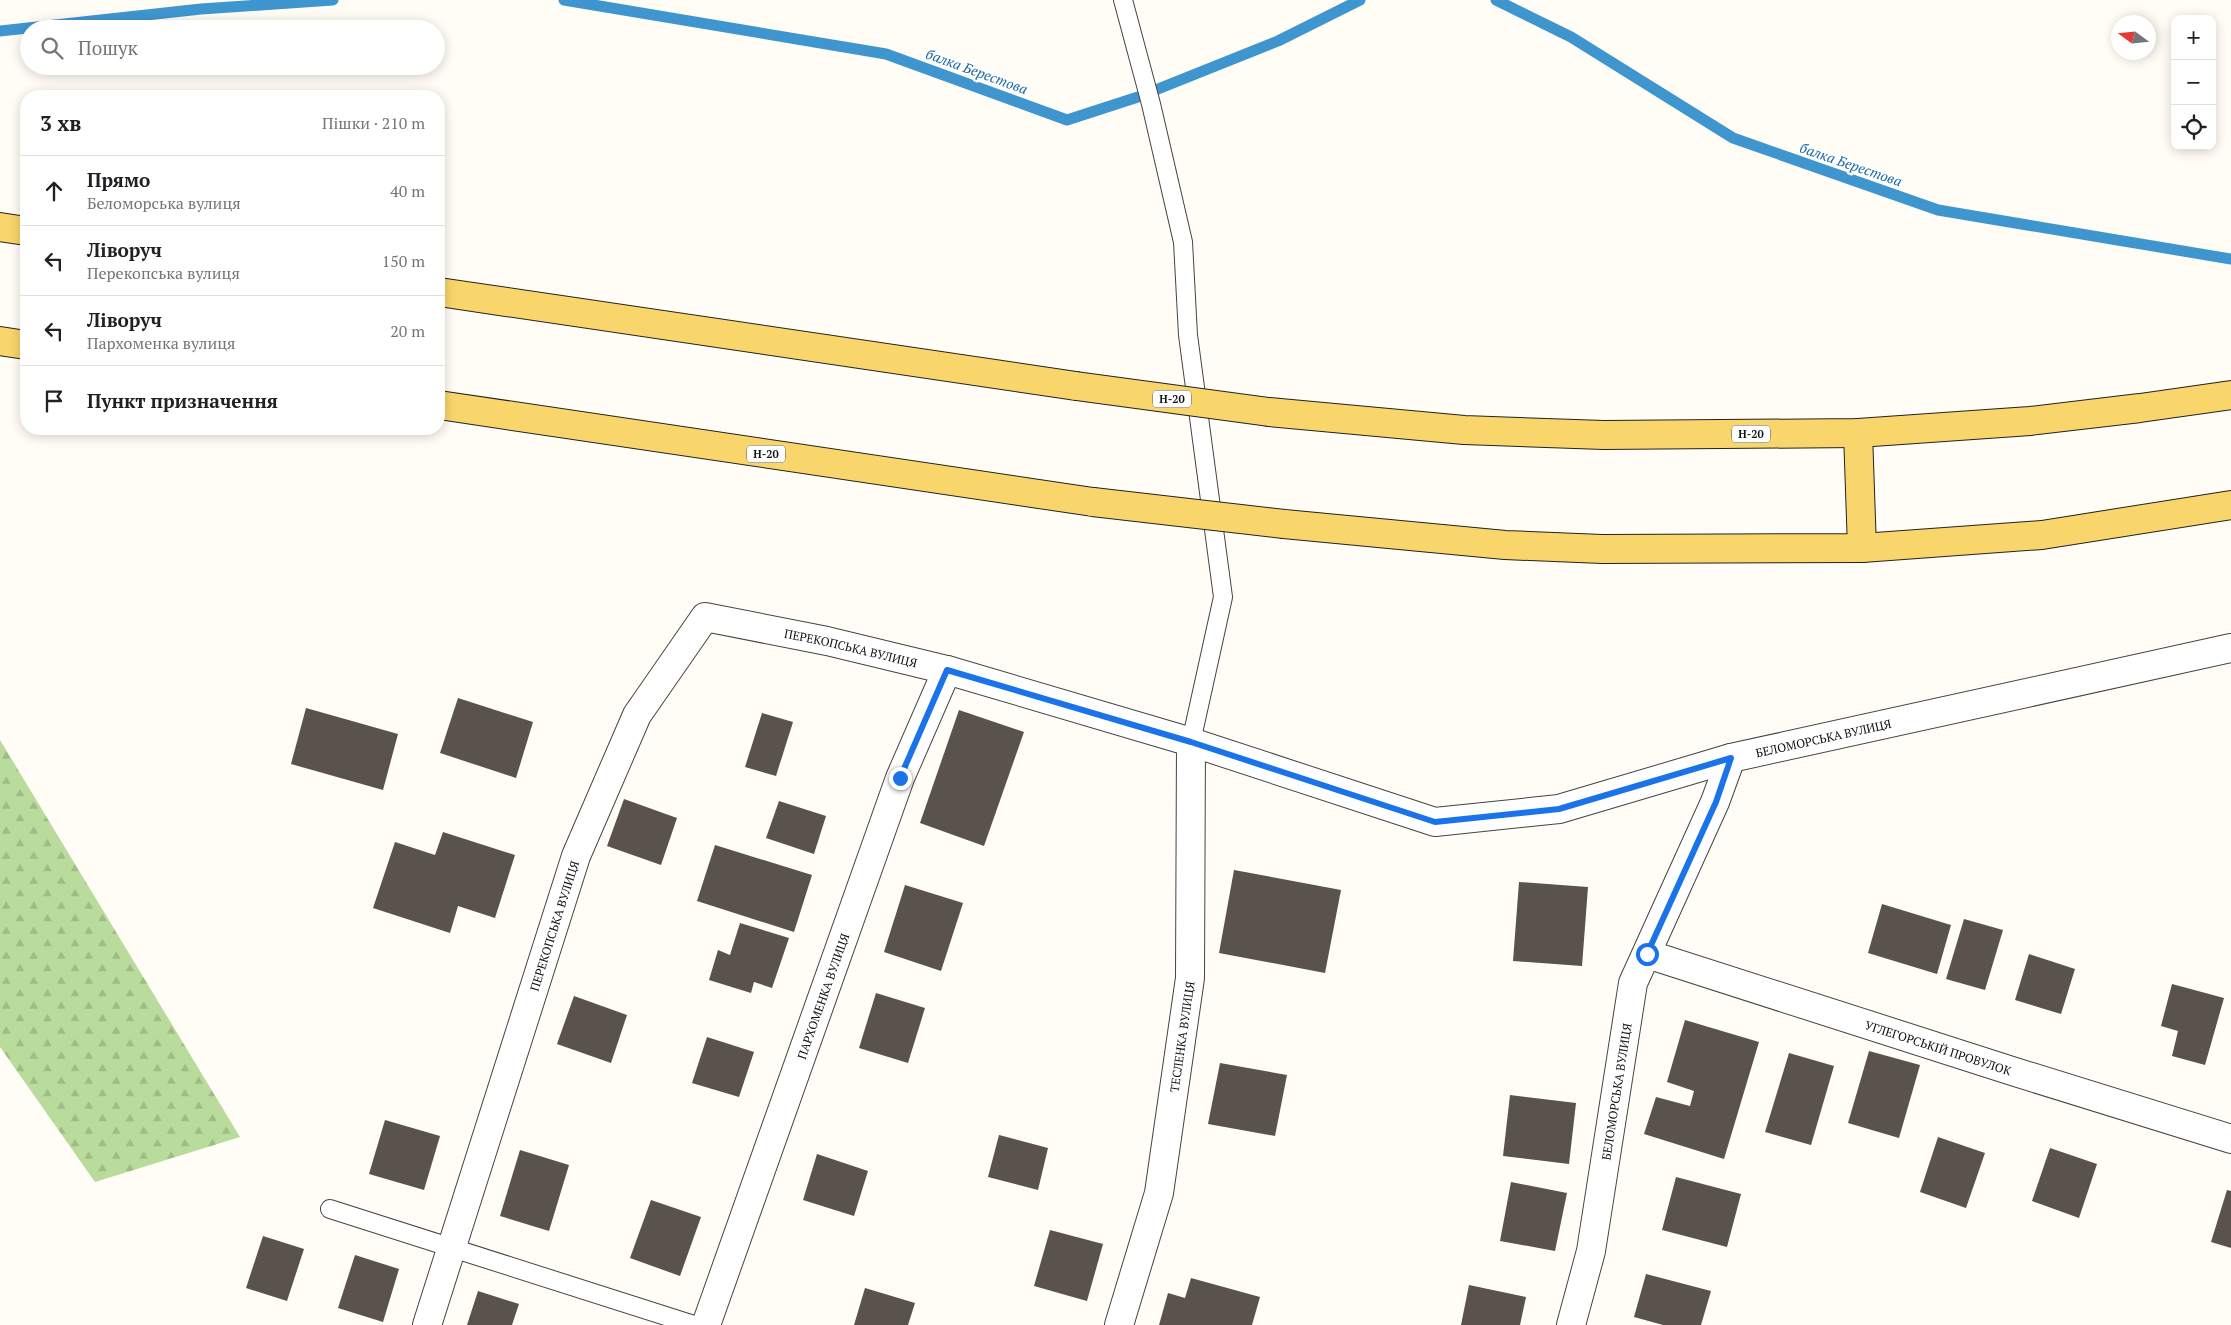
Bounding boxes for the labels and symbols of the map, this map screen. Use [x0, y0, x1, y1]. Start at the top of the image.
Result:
north arrow [2111, 15, 2156, 60]
water label: балка Берестова [923, 44, 1031, 98]
water label: балка Берестова [1797, 138, 1905, 190]
road number: Н-20 [1153, 390, 1191, 408]
road number: Н-20 [1732, 426, 1770, 442]
road number: Н-20 [747, 446, 785, 462]
street label: ПЕРЕКОПСЬКА ВУЛИЦЯ [783, 625, 919, 670]
street label: БЕЛОМОРСЬКА ВУЛИЦЯ [1754, 715, 1893, 760]
route end [889, 767, 912, 790]
street label: ПЕРЕКОПСЬКА ВУЛИЦЯ [526, 858, 582, 993]
street label: ПАРХОМЕНКА ВУЛИЦЯ [793, 931, 852, 1061]
route start [1636, 943, 1659, 966]
street label: ТЕСЛЕНКА ВУЛИЦЯ [1166, 980, 1197, 1093]
street label: УГЛЕГОРСЬКIЙ ПРОВУЛОК [1863, 1017, 2014, 1078]
street label: БЕЛОМОРСЬКА ВУЛИЦЯ [1598, 1022, 1634, 1161]

